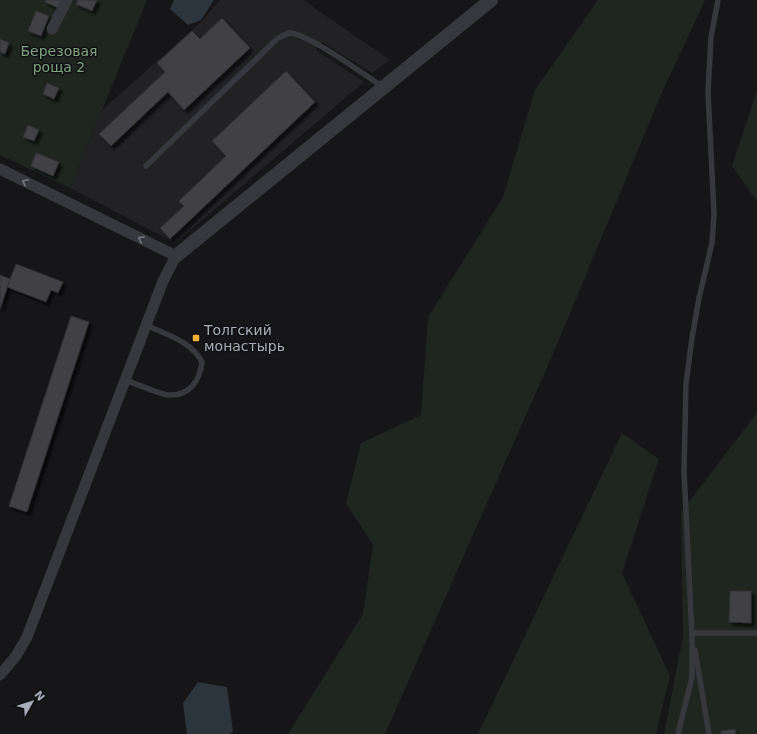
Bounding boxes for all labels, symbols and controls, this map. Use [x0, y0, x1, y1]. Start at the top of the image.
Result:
park label: Березовая роща 2 [21, 43, 97, 75]
one-way arrow [22, 179, 29, 186]
one-way arrow [138, 236, 146, 244]
place label: Толгский монастырь [203, 322, 285, 354]
marker: Толгский монастырь [191, 333, 201, 343]
north arrow [12, 682, 52, 722]
text: N [31, 688, 47, 704]

